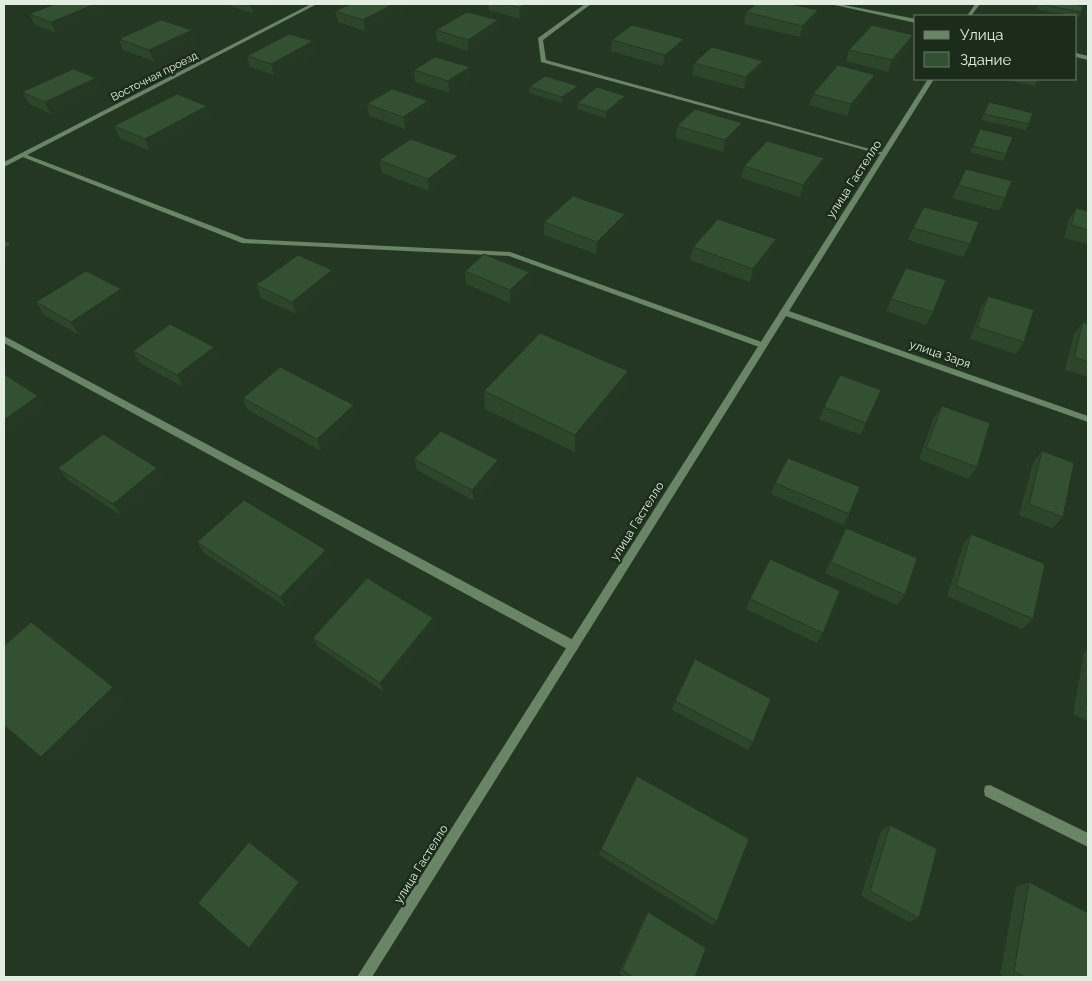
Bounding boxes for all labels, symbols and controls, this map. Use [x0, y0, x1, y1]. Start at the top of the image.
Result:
legend [914, 15, 1077, 80]
text: Улица [960, 26, 1004, 44]
street label: Восточная проезд [109, 49, 200, 104]
text: Здание [960, 51, 1012, 69]
street label: улица Гастелло [824, 137, 884, 221]
street label: улица Заря [908, 337, 972, 371]
street label: улица Гастелло [607, 479, 667, 563]
street label: улица Гастелло [391, 822, 451, 906]

